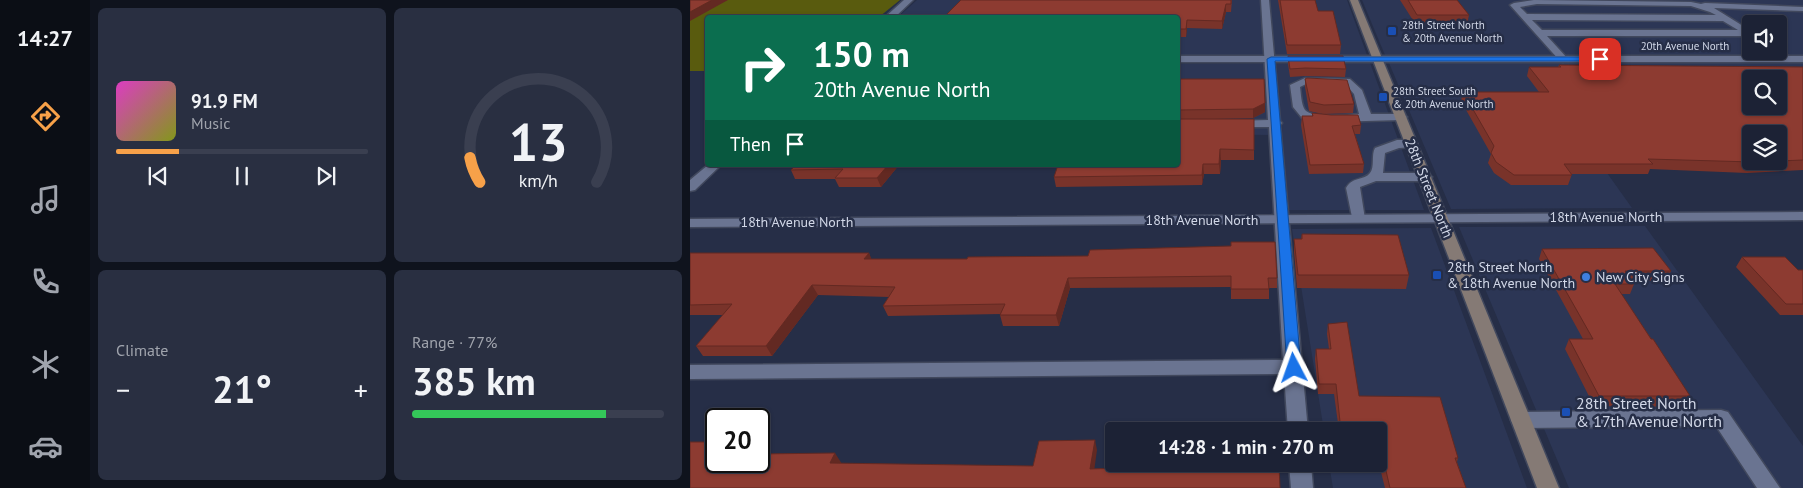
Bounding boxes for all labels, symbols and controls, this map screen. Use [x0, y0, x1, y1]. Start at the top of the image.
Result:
map controls [1742, 15, 1787, 170]
button: sound [1742, 15, 1787, 60]
place label: 28th Street North & 20th Avenue North [1402, 18, 1503, 45]
text: 14:27 [17, 24, 73, 52]
marker: 28th Street North & 20th Avenue North [1386, 25, 1398, 37]
text: 150 m [813, 31, 910, 77]
icon: right [730, 35, 795, 100]
pin [1579, 38, 1621, 80]
street label: 20th Avenue North [1641, 39, 1729, 53]
icon: arrive [1586, 45, 1614, 73]
button: search [1742, 70, 1787, 115]
text: 20th Avenue North [813, 75, 990, 103]
place label: 28th Street South & 20th Avenue North [1393, 84, 1494, 111]
text: 91.9 FM [191, 89, 258, 113]
marker: 28th Street South & 20th Avenue North [1377, 91, 1389, 103]
icon: directions [28, 99, 63, 134]
text: 13 [509, 108, 567, 175]
text: Music [191, 113, 231, 133]
button: layers [1742, 125, 1787, 170]
icon: arrive [781, 130, 809, 158]
text: Then [730, 132, 771, 156]
street label: 28th Street North [1401, 136, 1457, 240]
icon: previous [144, 162, 172, 190]
icon: pause [228, 162, 256, 190]
icon: next [312, 162, 340, 190]
text: km/h [518, 169, 558, 192]
icon: music [28, 182, 63, 217]
street label: 18th Avenue North [1550, 208, 1662, 226]
street label: 18th Avenue North [1146, 211, 1258, 229]
street label: 18th Avenue North [741, 213, 853, 231]
place label: 28th Street North & 18th Avenue North [1447, 258, 1575, 292]
icon: phone [28, 264, 63, 299]
place label: New City Signs [1596, 268, 1685, 286]
marker: 28th Street North & 18th Avenue North [1431, 269, 1443, 281]
marker: New City Signs [1580, 271, 1592, 283]
text: Range · 77% [412, 332, 497, 352]
text: Climate [116, 340, 168, 360]
position arrow [1267, 341, 1319, 393]
icon: climate [28, 347, 63, 382]
text: 385 km [412, 356, 536, 405]
text: 21° [212, 364, 272, 413]
text: − [116, 371, 130, 408]
text: + [354, 371, 368, 408]
place label: 28th Street North & 17th Avenue North [1576, 393, 1722, 431]
marker: 28th Street North & 17th Avenue North [1560, 406, 1572, 418]
speed limit sign: 20 [705, 408, 770, 473]
icon: car [28, 429, 63, 464]
text: 14:28 · 1 min · 270 m [1158, 435, 1334, 459]

